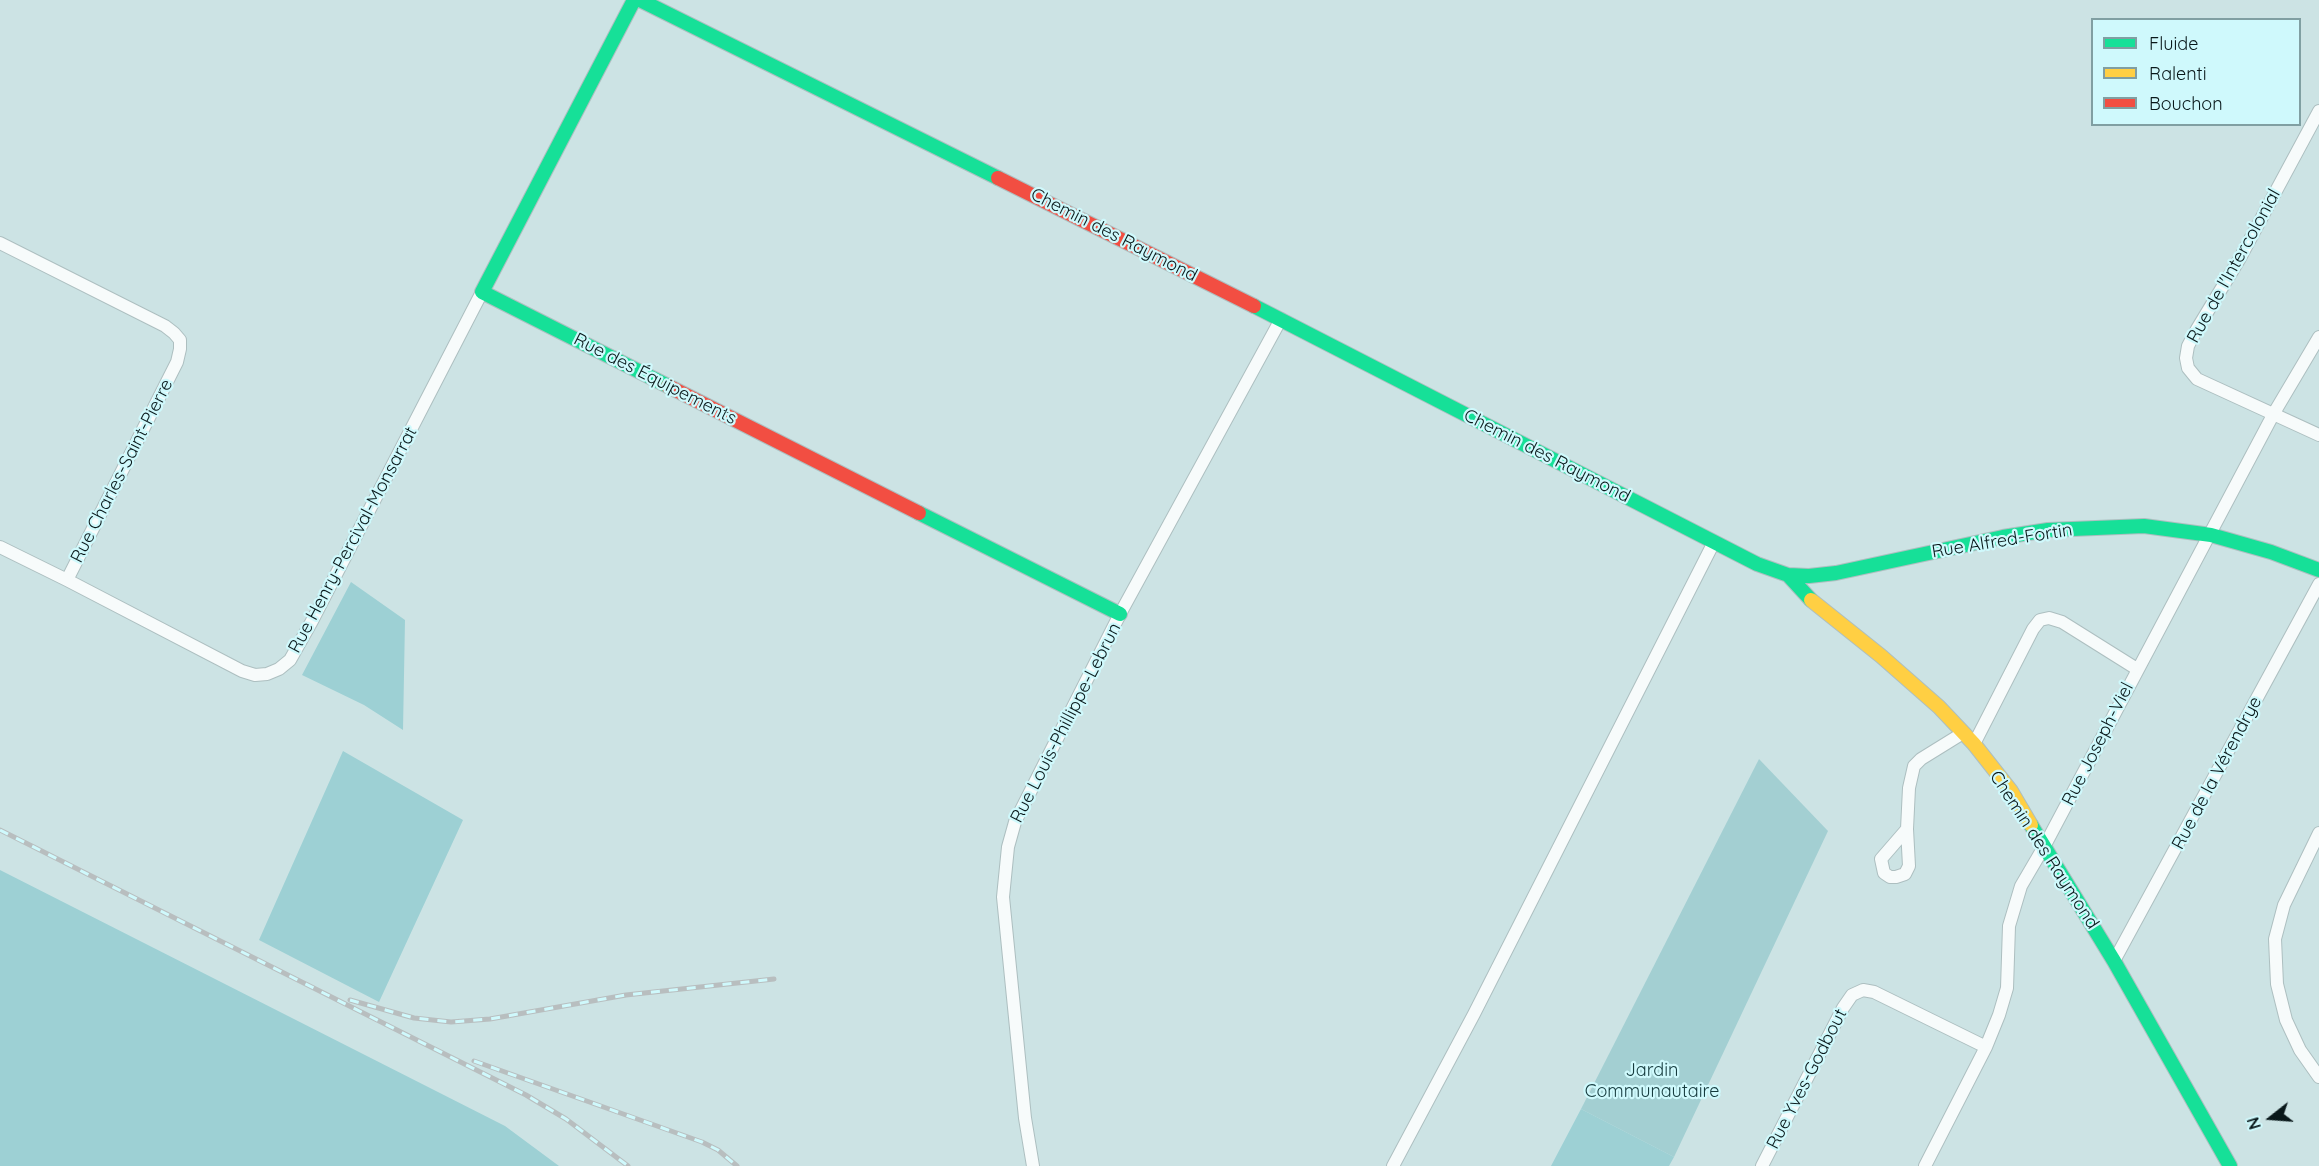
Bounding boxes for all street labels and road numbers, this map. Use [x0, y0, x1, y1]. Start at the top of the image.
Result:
street label: Chemin des Raymond [1027, 184, 1201, 286]
street label: Rue de l'Intercolonial [2183, 185, 2285, 347]
street label: Rue des Équipements [570, 329, 740, 429]
street label: Rue Charles-Saint-Pierre [66, 375, 178, 567]
street label: Chemin des Raymond [1460, 405, 1634, 507]
street label: Rue Henry-Percival-Monsarrat [284, 423, 422, 657]
street label: Rue Alfred-Fortin [1930, 519, 2074, 563]
street label: Rue Louis-Phillippe-Lebrun [1006, 619, 1126, 827]
street label: Rue Joseph-Viel [2058, 679, 2138, 809]
street label: Rue de la Vérendrye [2168, 693, 2266, 853]
street label: Chemin des Raymond [1985, 767, 2103, 933]
street label: Rue Yves-Godbout [1762, 1005, 1852, 1153]

